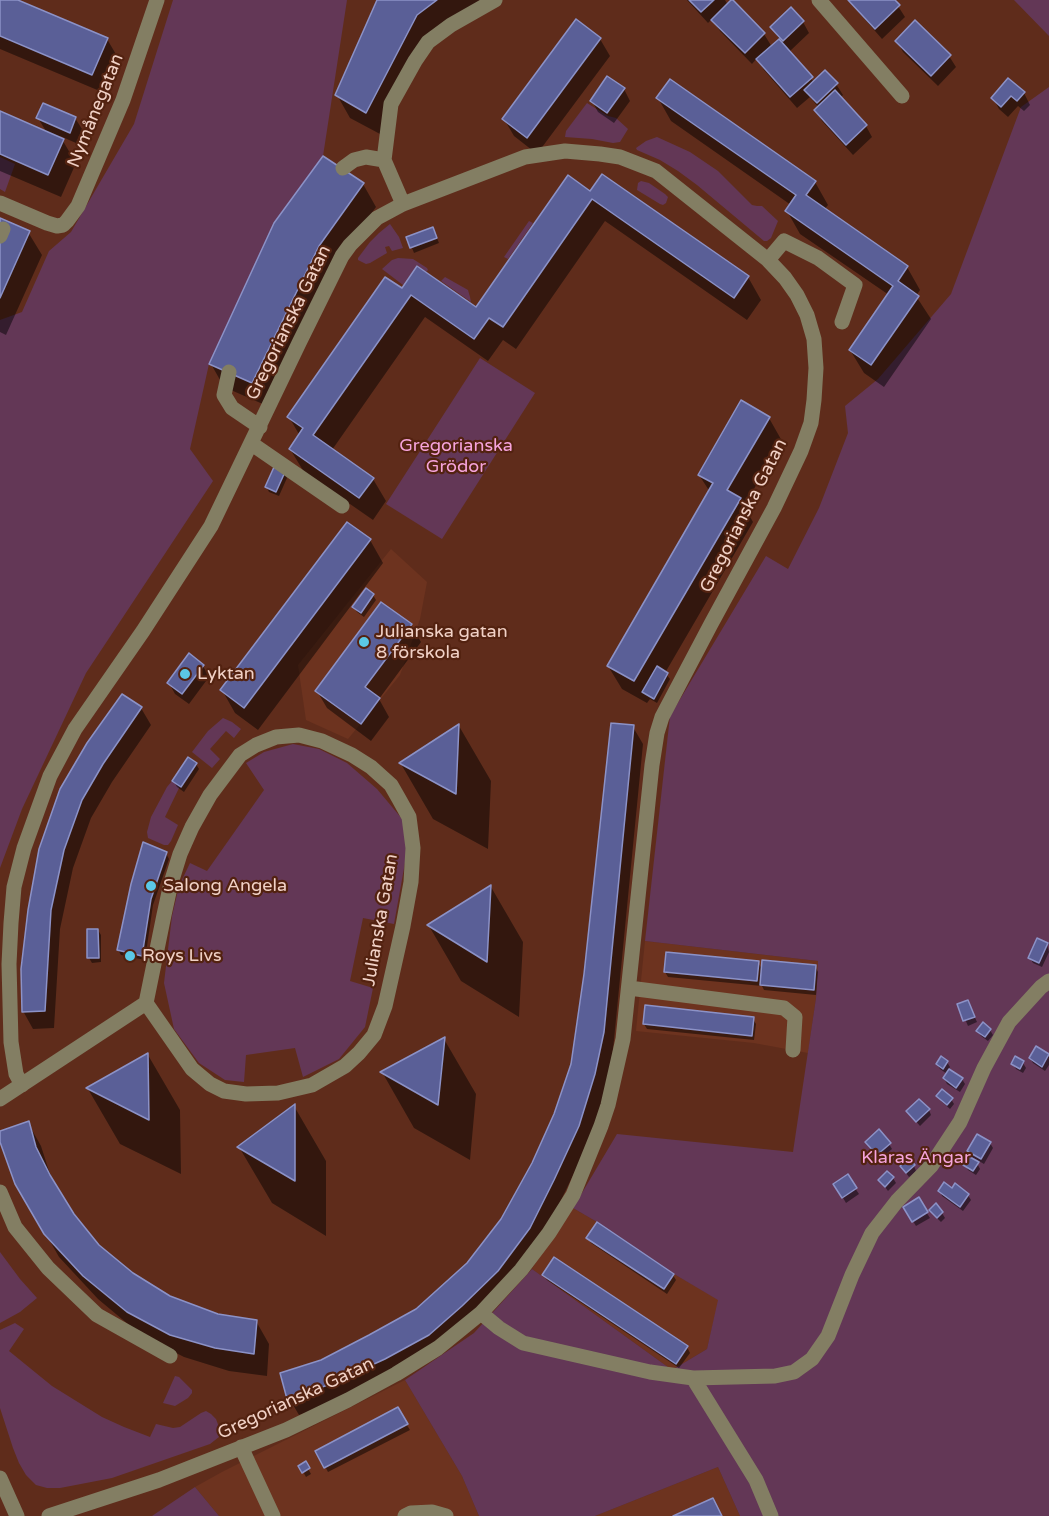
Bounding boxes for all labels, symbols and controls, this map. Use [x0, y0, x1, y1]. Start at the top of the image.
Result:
street label: Nymånegatan [63, 51, 129, 171]
street label: Gregorianska Gatan [242, 242, 336, 404]
park label: Gregorianska Grödor [399, 435, 513, 478]
street label: Gregorianska Gatan [696, 435, 792, 597]
place label: Julianska gatan 8 förskola [376, 621, 508, 664]
marker: Julianska gatan 8 förskola [357, 635, 371, 649]
place label: Lyktan [197, 663, 255, 685]
marker: Lyktan [178, 667, 192, 681]
street label: Julianska Gatan [359, 852, 403, 988]
place label: Salong Angela [163, 875, 287, 897]
marker: Salong Angela [144, 879, 158, 893]
place label: Roys Livs [142, 945, 222, 967]
marker: Roys Livs [123, 949, 137, 963]
park label: Klaras Ängar [861, 1147, 971, 1169]
street label: Gregorianska Gatan [215, 1353, 377, 1445]

